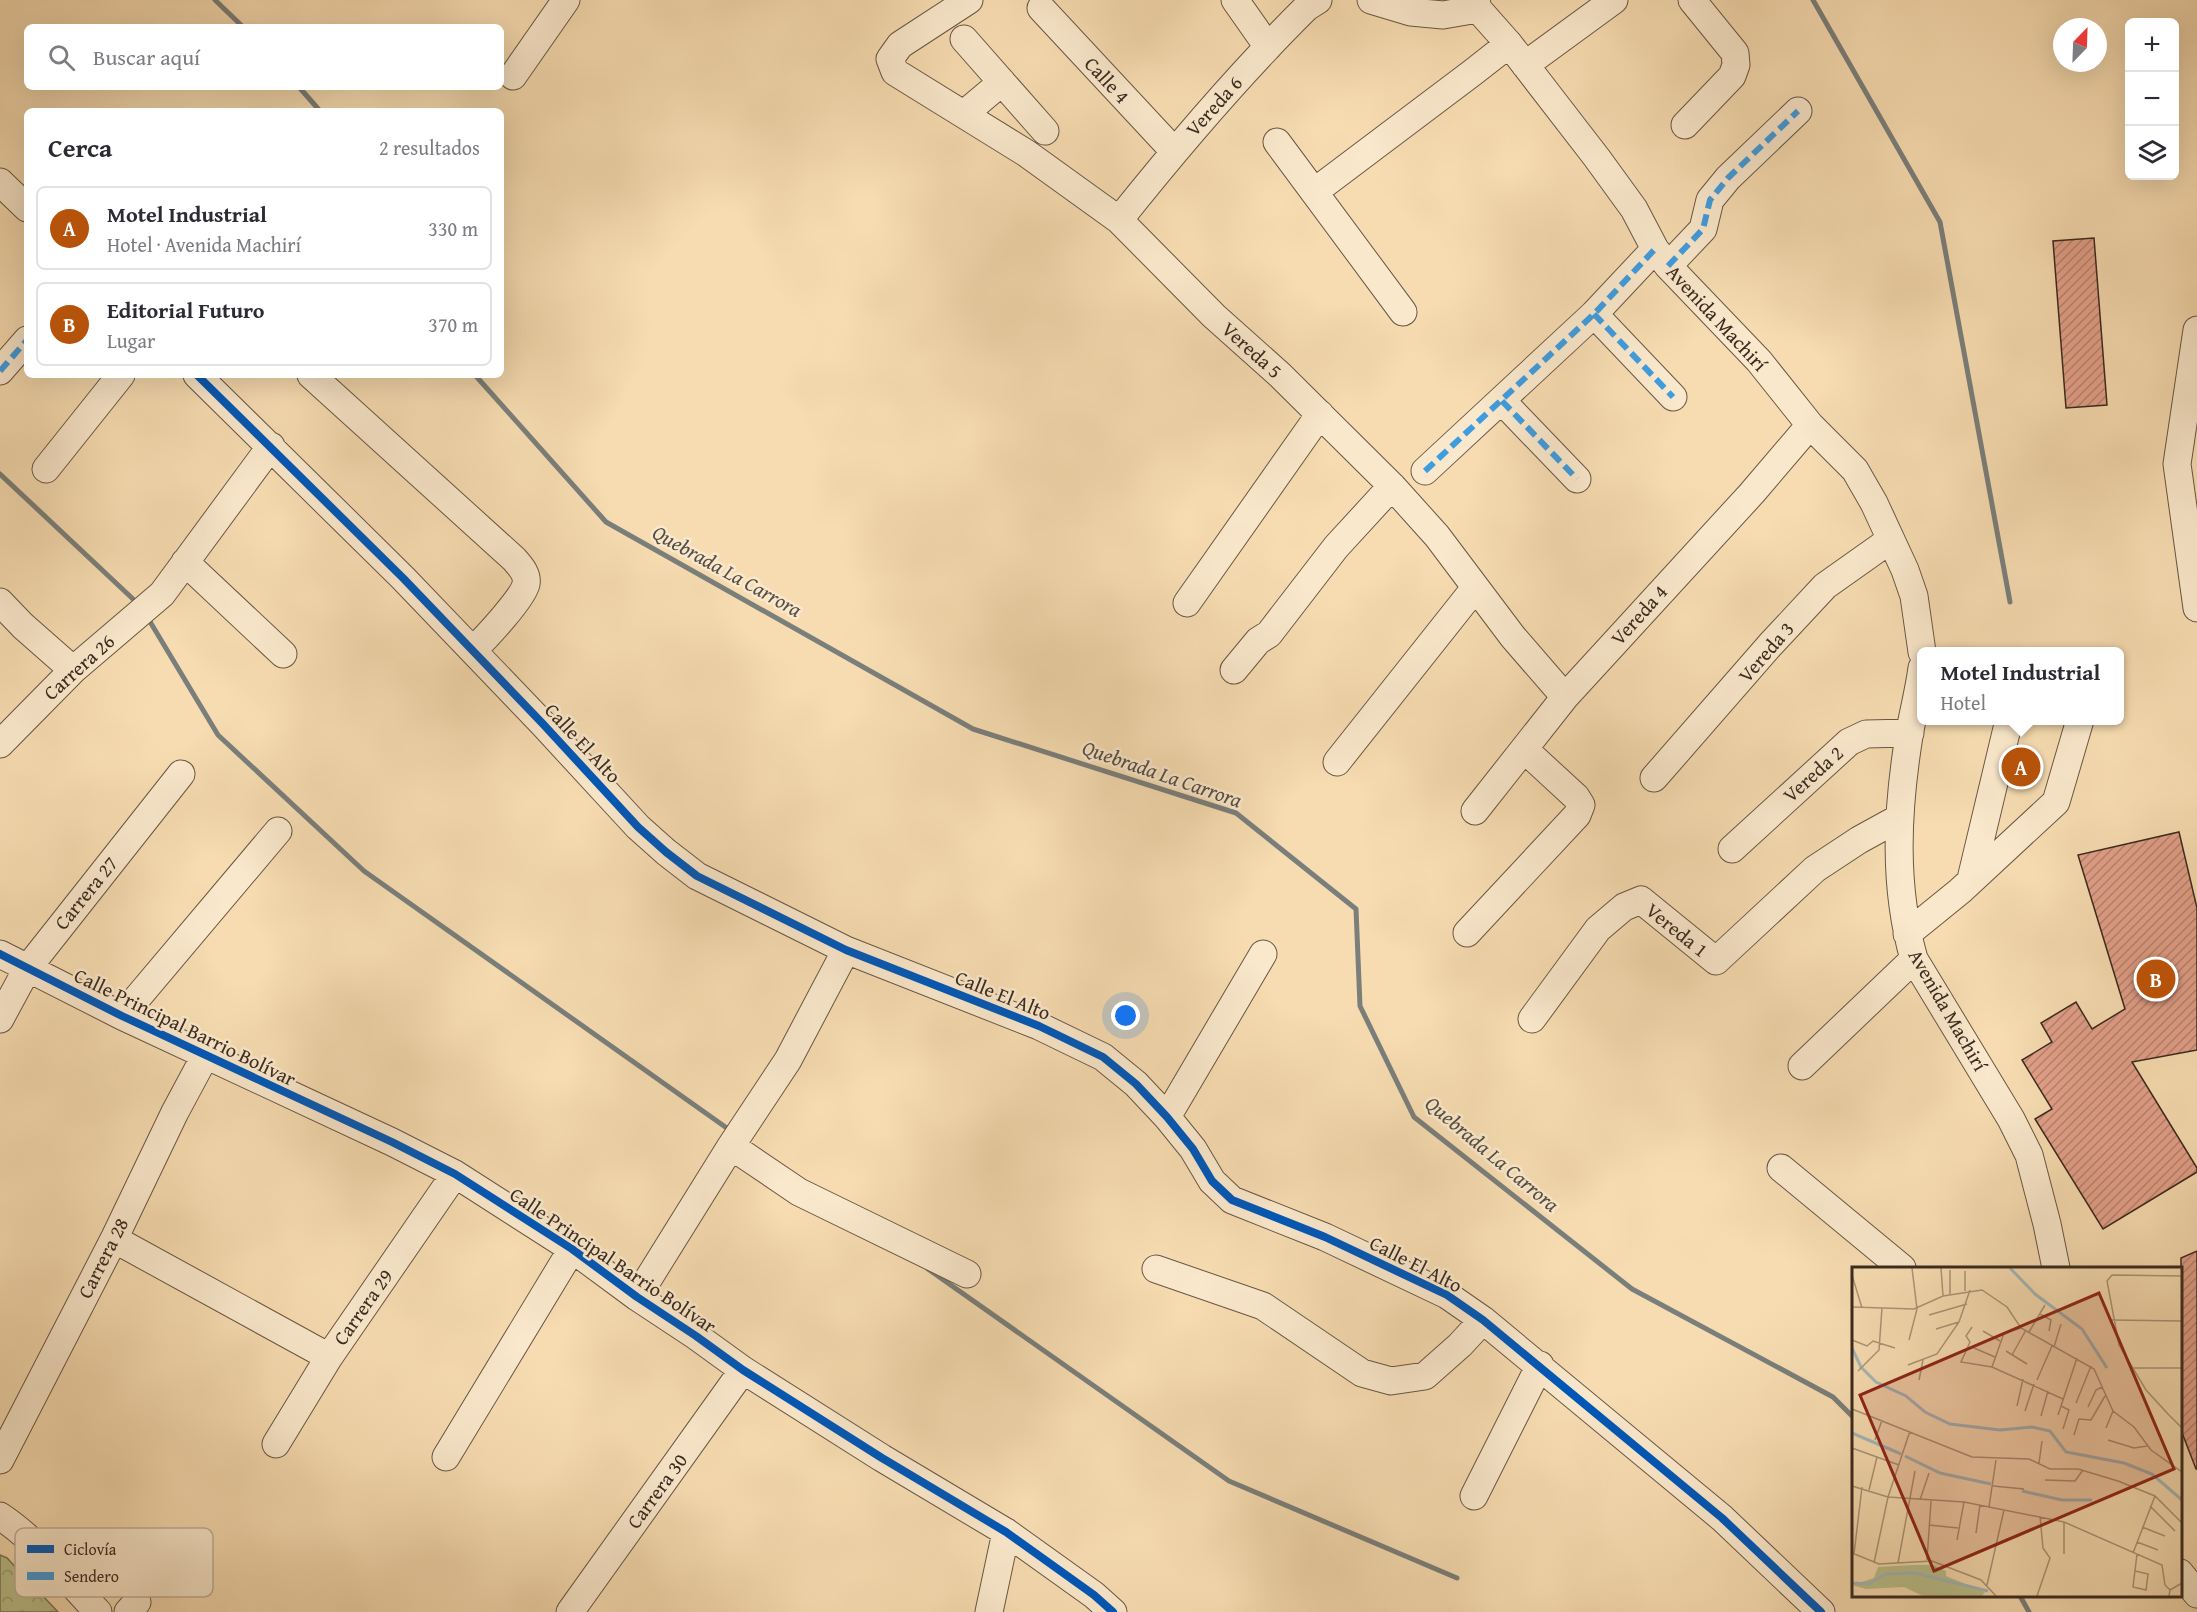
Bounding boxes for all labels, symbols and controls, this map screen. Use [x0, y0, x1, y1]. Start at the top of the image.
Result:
north arrow [2053, 18, 2107, 72]
map controls [2125, 18, 2179, 180]
button: + [2125, 18, 2179, 72]
search box [24, 24, 504, 90]
icon: search [45, 41, 78, 74]
text: Buscar aquí [93, 41, 200, 73]
street label: Calle 4 [1078, 50, 1137, 110]
street label: Vereda 6 [1178, 69, 1249, 142]
button: − [2125, 72, 2179, 126]
button: layers [2125, 126, 2179, 180]
text: Cerca [48, 128, 112, 167]
text: 2 resultados [379, 133, 480, 162]
text: Motel Industrial [107, 198, 267, 230]
text: A [63, 214, 76, 243]
text: 330 m [428, 214, 478, 243]
text: Hotel · Avenida Machirí [107, 230, 301, 259]
street label: Avenida Machirí [1660, 258, 1775, 378]
text: Editorial Futuro [107, 294, 265, 326]
text: B [63, 310, 76, 339]
text: 370 m [428, 310, 478, 339]
street label: Vereda 5 [1216, 314, 1289, 385]
text: Lugar [107, 326, 155, 355]
water label: Quebrada La Carrora [647, 517, 808, 625]
street label: Vereda 4 [1603, 578, 1674, 651]
street label: Vereda 3 [1731, 615, 1800, 689]
street label: Carrera 26 [37, 627, 121, 707]
popup [1917, 647, 2124, 725]
text: Motel Industrial [1941, 656, 2100, 688]
text: Hotel [1941, 688, 1986, 717]
street label: Calle El Alto [538, 696, 628, 789]
water label: Quebrada La Carrora [1078, 732, 1246, 815]
street label: Vereda 2 [1776, 738, 1849, 809]
pin: A [2002, 744, 2040, 789]
street label: Carrera 27 [47, 850, 124, 936]
street label: Vereda 1 [1640, 895, 1715, 964]
street label: Avenida Machirí [1902, 943, 1995, 1076]
pin: B [2136, 956, 2176, 1002]
street label: Calle Principal Barrio Bolívar [69, 960, 301, 1093]
street label: Calle El Alto [951, 962, 1055, 1027]
your location [1111, 1001, 1140, 1030]
water label: Quebrada La Carrora [1418, 1088, 1566, 1219]
street label: Calle Principal Barrio Bolívar [504, 1179, 722, 1340]
street label: Carrera 28 [70, 1212, 135, 1303]
street label: Calle El Alto [1365, 1228, 1468, 1299]
street label: Carrera 29 [326, 1263, 399, 1351]
inset map [1852, 1267, 2182, 1597]
street label: Carrera 30 [619, 1447, 694, 1534]
legend [15, 1528, 213, 1597]
text: Ciclovía [64, 1537, 117, 1561]
text: Sendero [64, 1564, 119, 1588]

